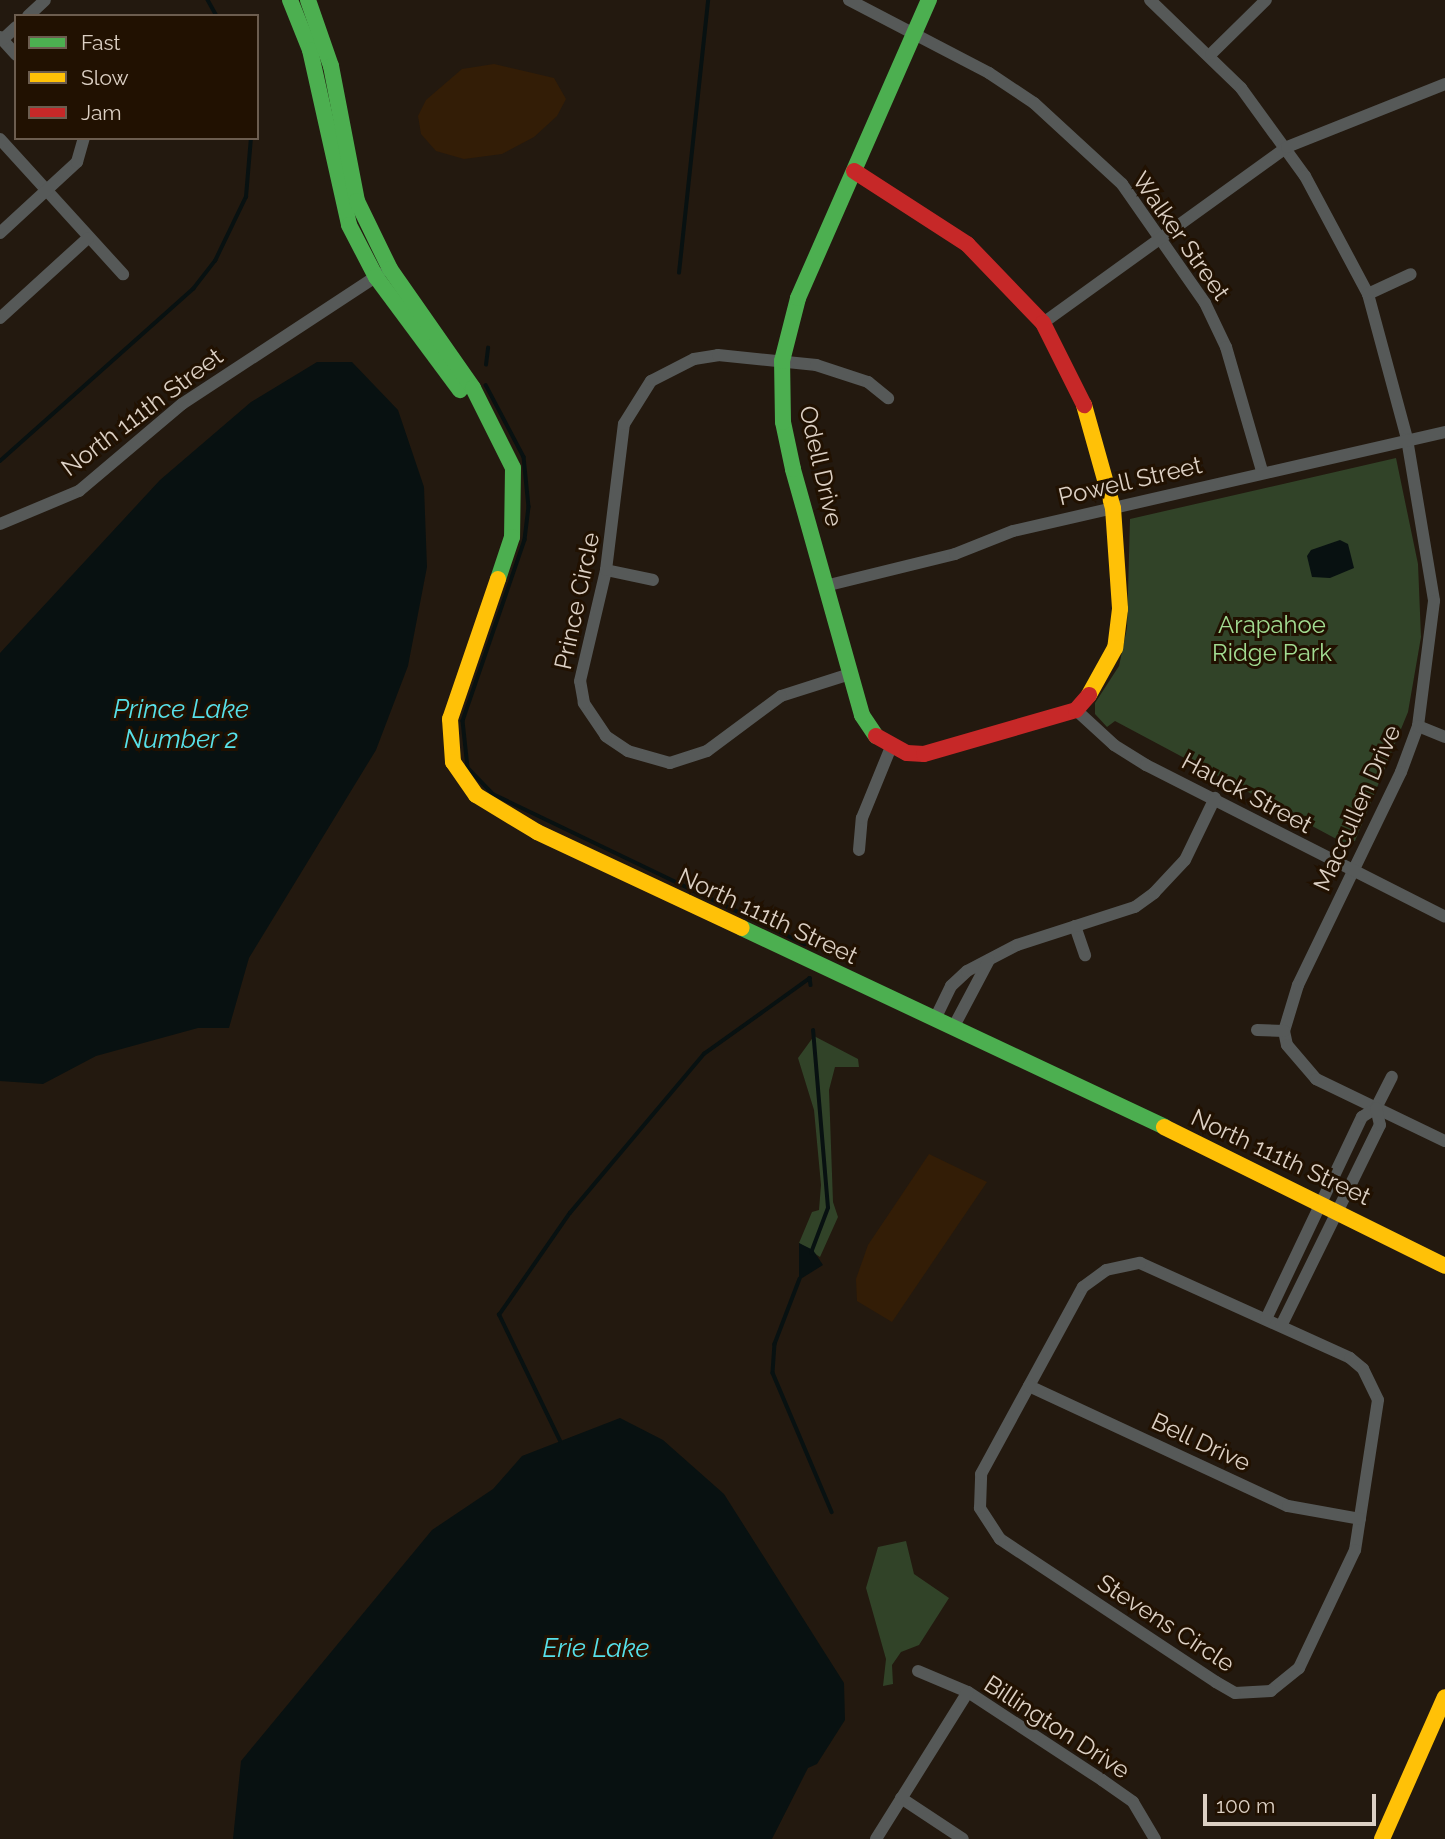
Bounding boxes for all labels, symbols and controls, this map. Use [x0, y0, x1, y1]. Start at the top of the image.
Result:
legend [14, 14, 259, 140]
text: Fast [81, 30, 121, 55]
text: Slow [81, 65, 129, 90]
text: Jam [81, 100, 122, 125]
street label: Walker Street [1126, 166, 1236, 306]
street label: North 111th Street [56, 342, 228, 482]
street label: Odell Drive [793, 403, 849, 529]
street label: Powell Street [1055, 450, 1205, 512]
street label: Prince Circle [548, 530, 606, 672]
park label: Arapahoe Ridge Park [1212, 611, 1332, 667]
water label: Prince Lake Number 2 [113, 694, 249, 756]
street label: Maccullen Drive [1307, 720, 1407, 896]
street label: Hauck Street [1177, 747, 1317, 839]
street label: North 111th Street [674, 862, 862, 970]
street label: North 111th Street [1187, 1103, 1375, 1211]
street label: Bell Drive [1147, 1406, 1255, 1478]
street label: Stevens Circle [1092, 1568, 1240, 1678]
water label: Erie Lake [542, 1633, 650, 1665]
street label: Billington Drive [979, 1669, 1135, 1785]
scale bar [1207, 1780, 1380, 1824]
text: 100 m [1216, 1793, 1275, 1818]

